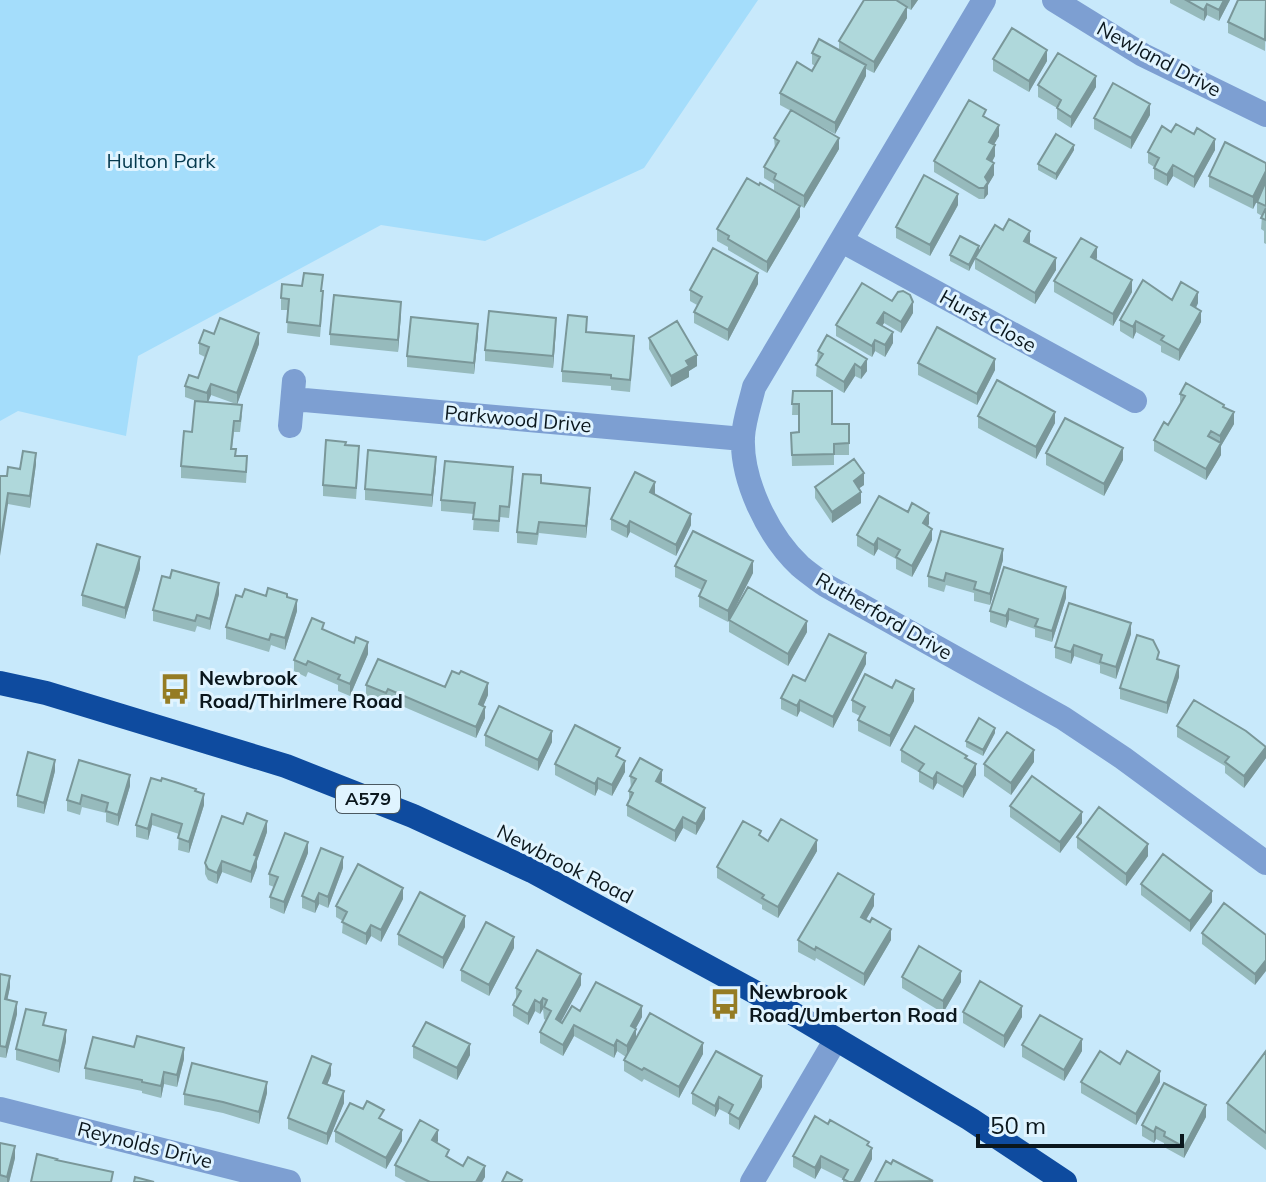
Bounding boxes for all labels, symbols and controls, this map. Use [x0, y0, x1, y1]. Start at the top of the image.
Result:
street label: Newland Drive [1093, 15, 1226, 102]
park label: Hulton Park [107, 148, 216, 173]
street label: Hurst Close [936, 284, 1041, 357]
street label: Parkwood Drive [444, 400, 593, 437]
street label: Rutherford Drive [812, 566, 957, 665]
place label: Newbrook Road/Thirlmere Road [199, 665, 403, 713]
bus stop icon: Newbrook Road/Thirlmere Road [158, 672, 192, 706]
road number: A579 [336, 785, 400, 813]
street label: Newbrook Road [493, 818, 638, 909]
place label: Newbrook Road/Umberton Road [749, 979, 958, 1027]
bus stop icon: Newbrook Road/Umberton Road [708, 987, 742, 1021]
scale bar [978, 1098, 1182, 1148]
text: 50 m [990, 1110, 1046, 1140]
street label: Reynolds Drive [75, 1116, 215, 1173]

